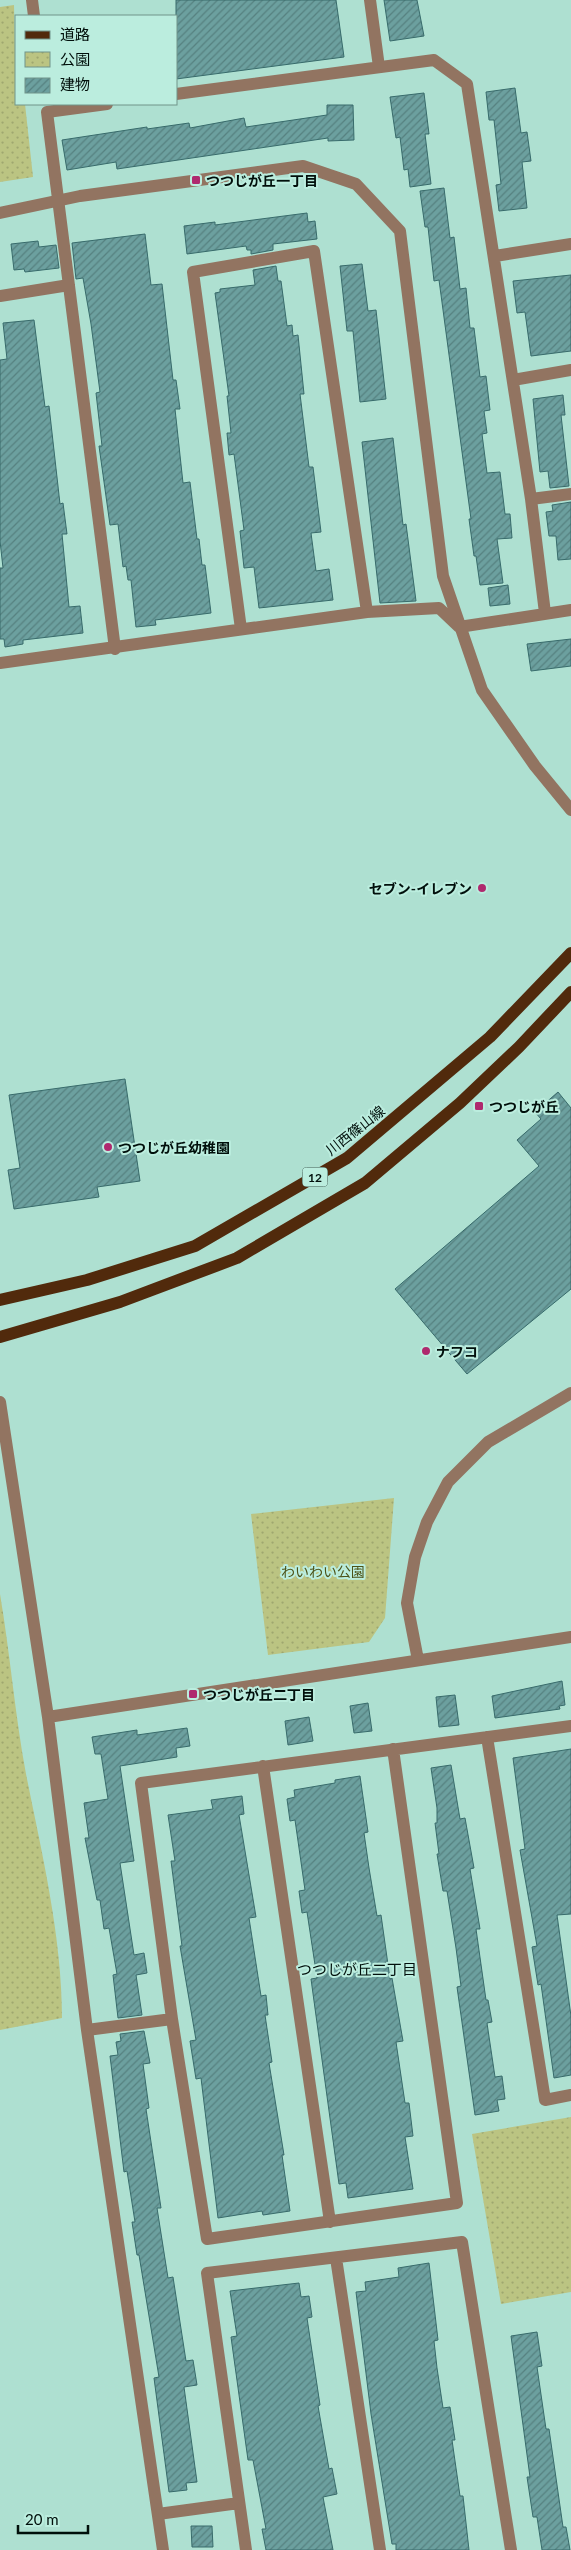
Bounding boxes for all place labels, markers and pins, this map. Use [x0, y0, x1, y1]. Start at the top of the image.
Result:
place label: つつじが丘一丁目 [206, 172, 318, 189]
marker: つつじが丘一丁目 [190, 174, 202, 186]
place label: セブン-イレブン [369, 880, 472, 897]
marker: セブン-イレブン [476, 882, 488, 894]
place label: つつじが丘 [489, 1098, 559, 1115]
marker: つつじが丘 [473, 1100, 485, 1112]
place label: つつじが丘幼稚園 [118, 1139, 230, 1156]
marker: つつじが丘幼稚園 [102, 1141, 114, 1153]
place label: ナフコ [436, 1343, 478, 1360]
marker: ナフコ [420, 1345, 432, 1357]
place label: つつじが丘二丁目 [203, 1686, 315, 1703]
marker: つつじが丘二丁目 [187, 1688, 199, 1700]

